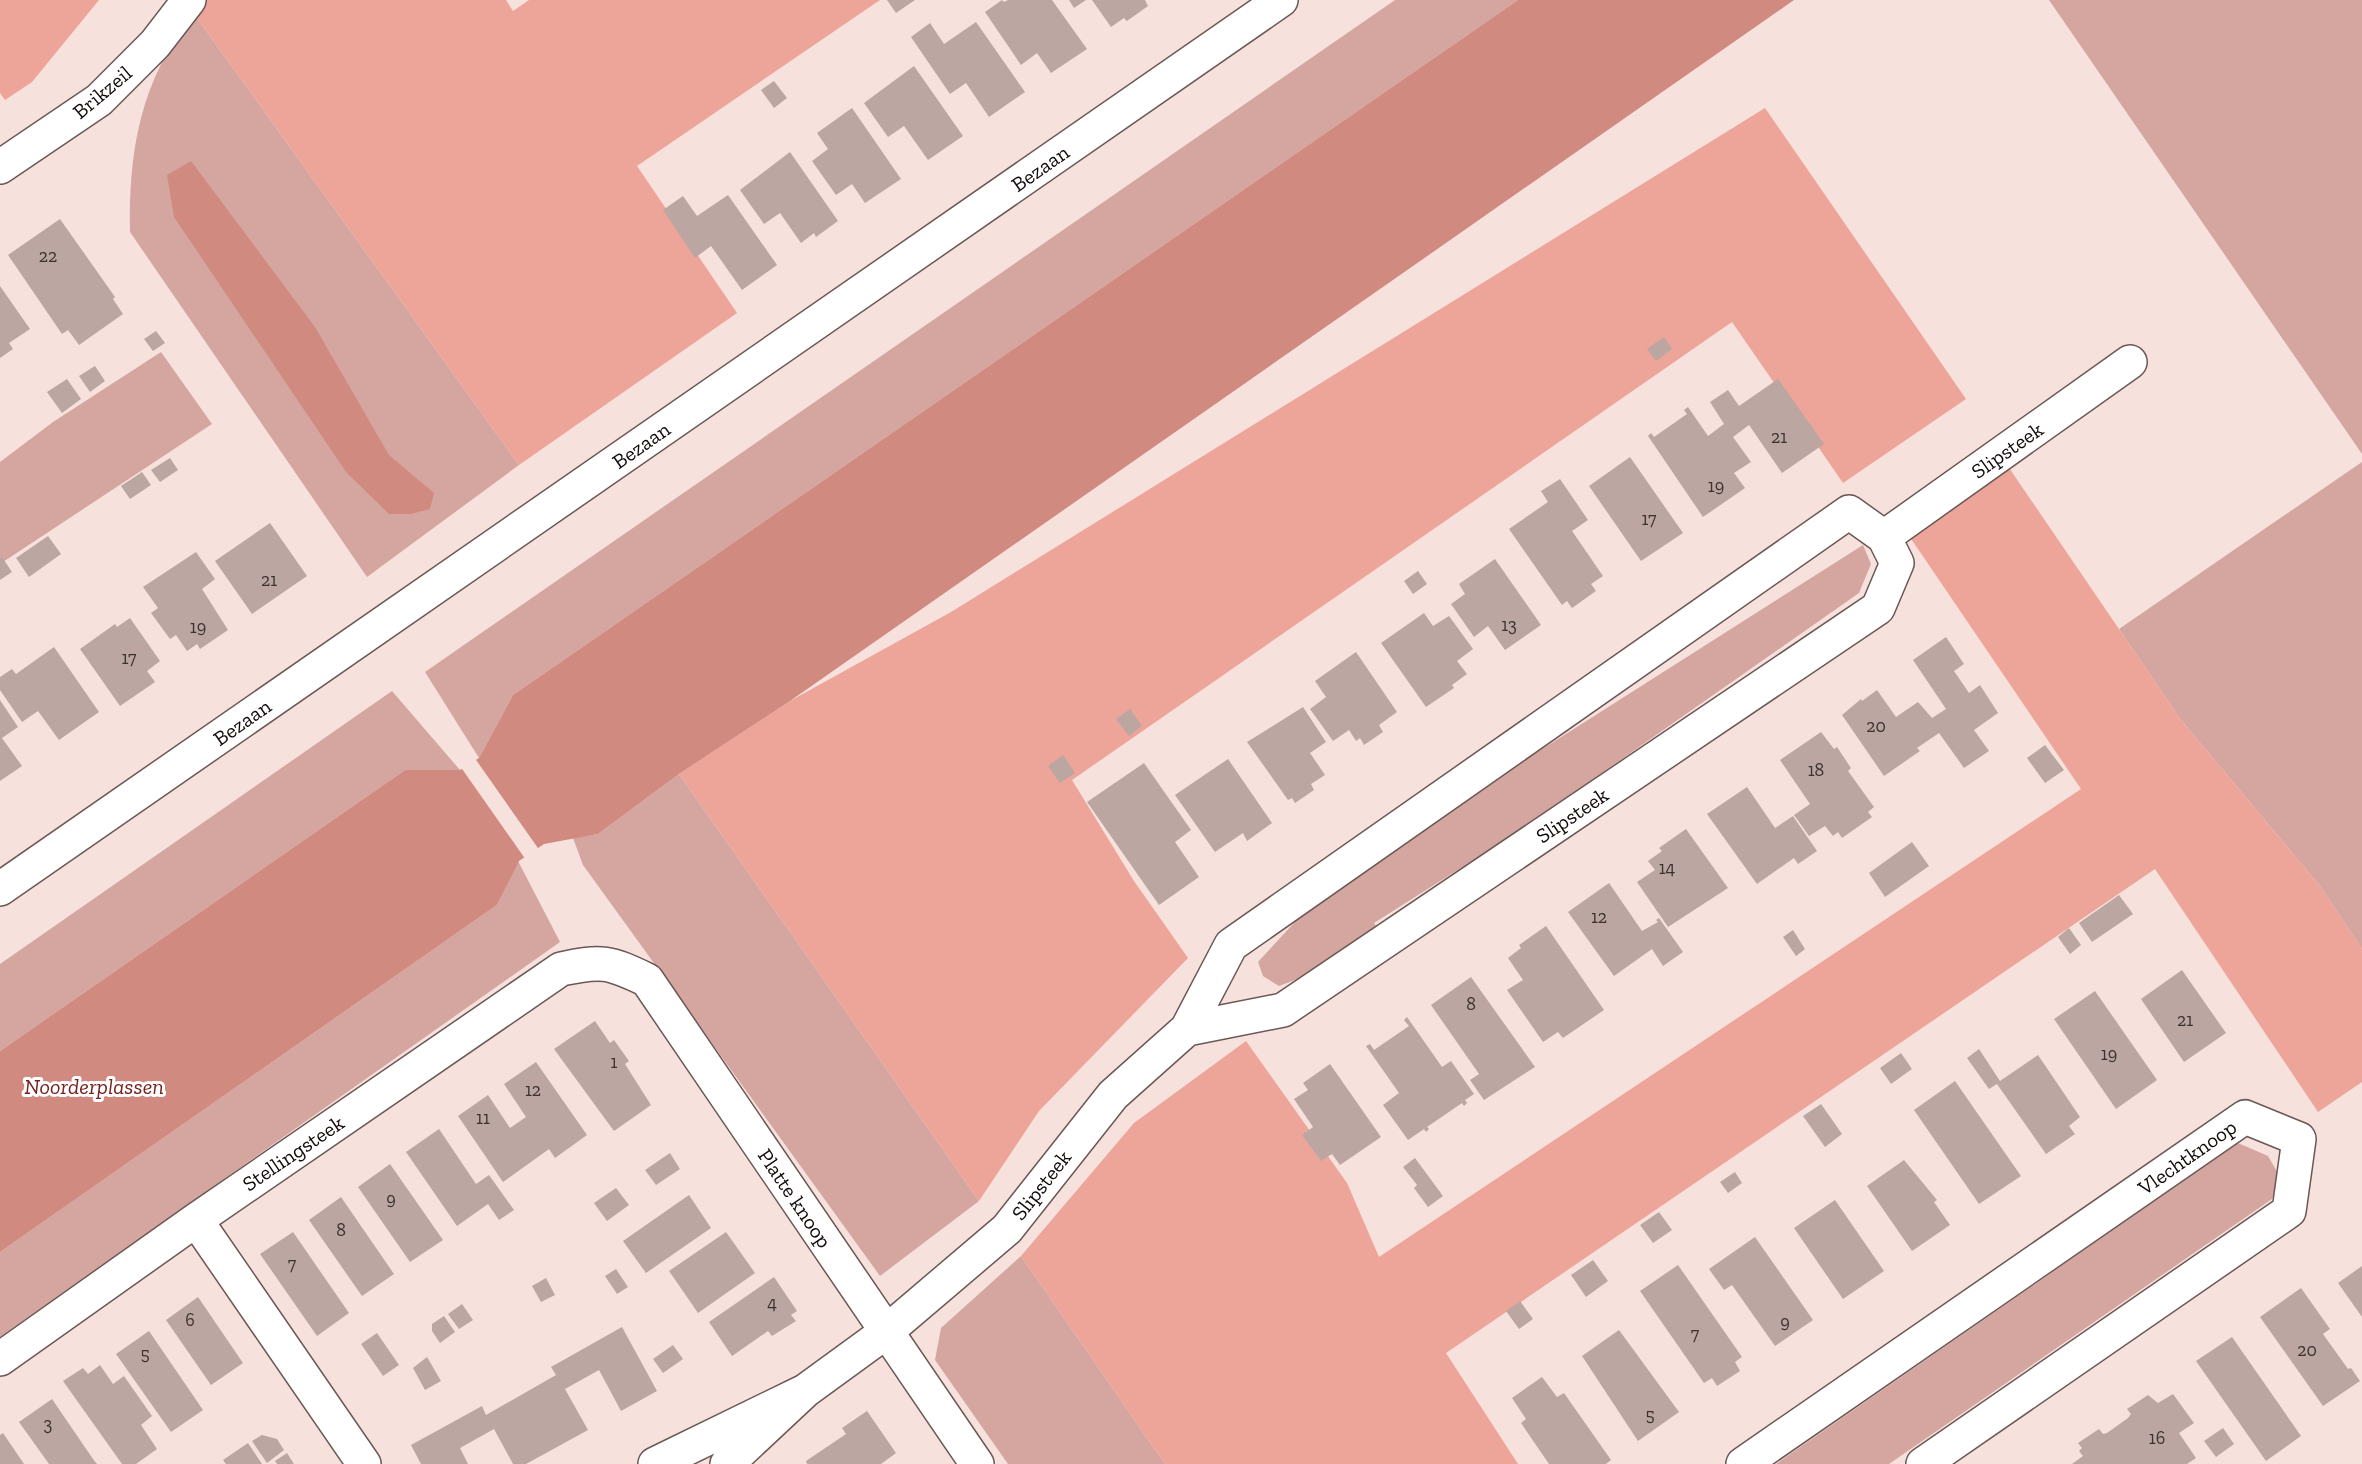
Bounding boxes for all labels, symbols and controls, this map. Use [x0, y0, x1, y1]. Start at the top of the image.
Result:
street label: Brikzeil [67, 60, 137, 124]
street label: Bezaan [1006, 139, 1074, 197]
house number: 22 [39, 245, 57, 267]
street label: Bezaan [607, 416, 675, 474]
street label: Slipsteek [1966, 416, 2048, 484]
house number: 21 [1771, 426, 1787, 448]
house number: 19 [1708, 475, 1724, 497]
house number: 17 [1641, 508, 1657, 530]
house number: 21 [261, 569, 277, 591]
house number: 13 [1501, 614, 1517, 636]
house number: 19 [190, 616, 206, 638]
house number: 17 [121, 647, 137, 669]
street label: Bezaan [208, 693, 276, 751]
house number: 20 [1866, 715, 1886, 737]
house number: 18 [1808, 759, 1824, 781]
street label: Slipsteek [1531, 782, 1613, 848]
house number: 14 [1659, 857, 1676, 879]
house number: 12 [1591, 906, 1607, 928]
house number: 8 [1466, 993, 1476, 1015]
house number: 21 [2177, 1009, 2193, 1031]
house number: 19 [2101, 1043, 2117, 1065]
house number: 1 [611, 1051, 618, 1073]
water label: Noorderplassen [24, 1073, 164, 1100]
house number: 12 [525, 1079, 541, 1101]
house number: 11 [476, 1107, 490, 1129]
street label: Stellingsteek [237, 1110, 349, 1196]
street label: Vlechtknoop [2132, 1114, 2241, 1201]
street label: Platte knoop [753, 1144, 837, 1252]
street label: Slipsteek [1006, 1145, 1076, 1225]
house number: 9 [386, 1188, 396, 1210]
house number: 8 [336, 1219, 346, 1241]
house number: 7 [288, 1253, 297, 1275]
house number: 4 [767, 1292, 777, 1314]
house number: 6 [185, 1309, 195, 1331]
house number: 9 [1780, 1311, 1790, 1333]
house number: 7 [1691, 1323, 1700, 1345]
house number: 20 [2297, 1339, 2317, 1361]
house number: 5 [140, 1343, 150, 1365]
house number: 5 [1645, 1404, 1655, 1426]
house number: 3 [44, 1413, 53, 1435]
house number: 16 [2149, 1427, 2165, 1449]

